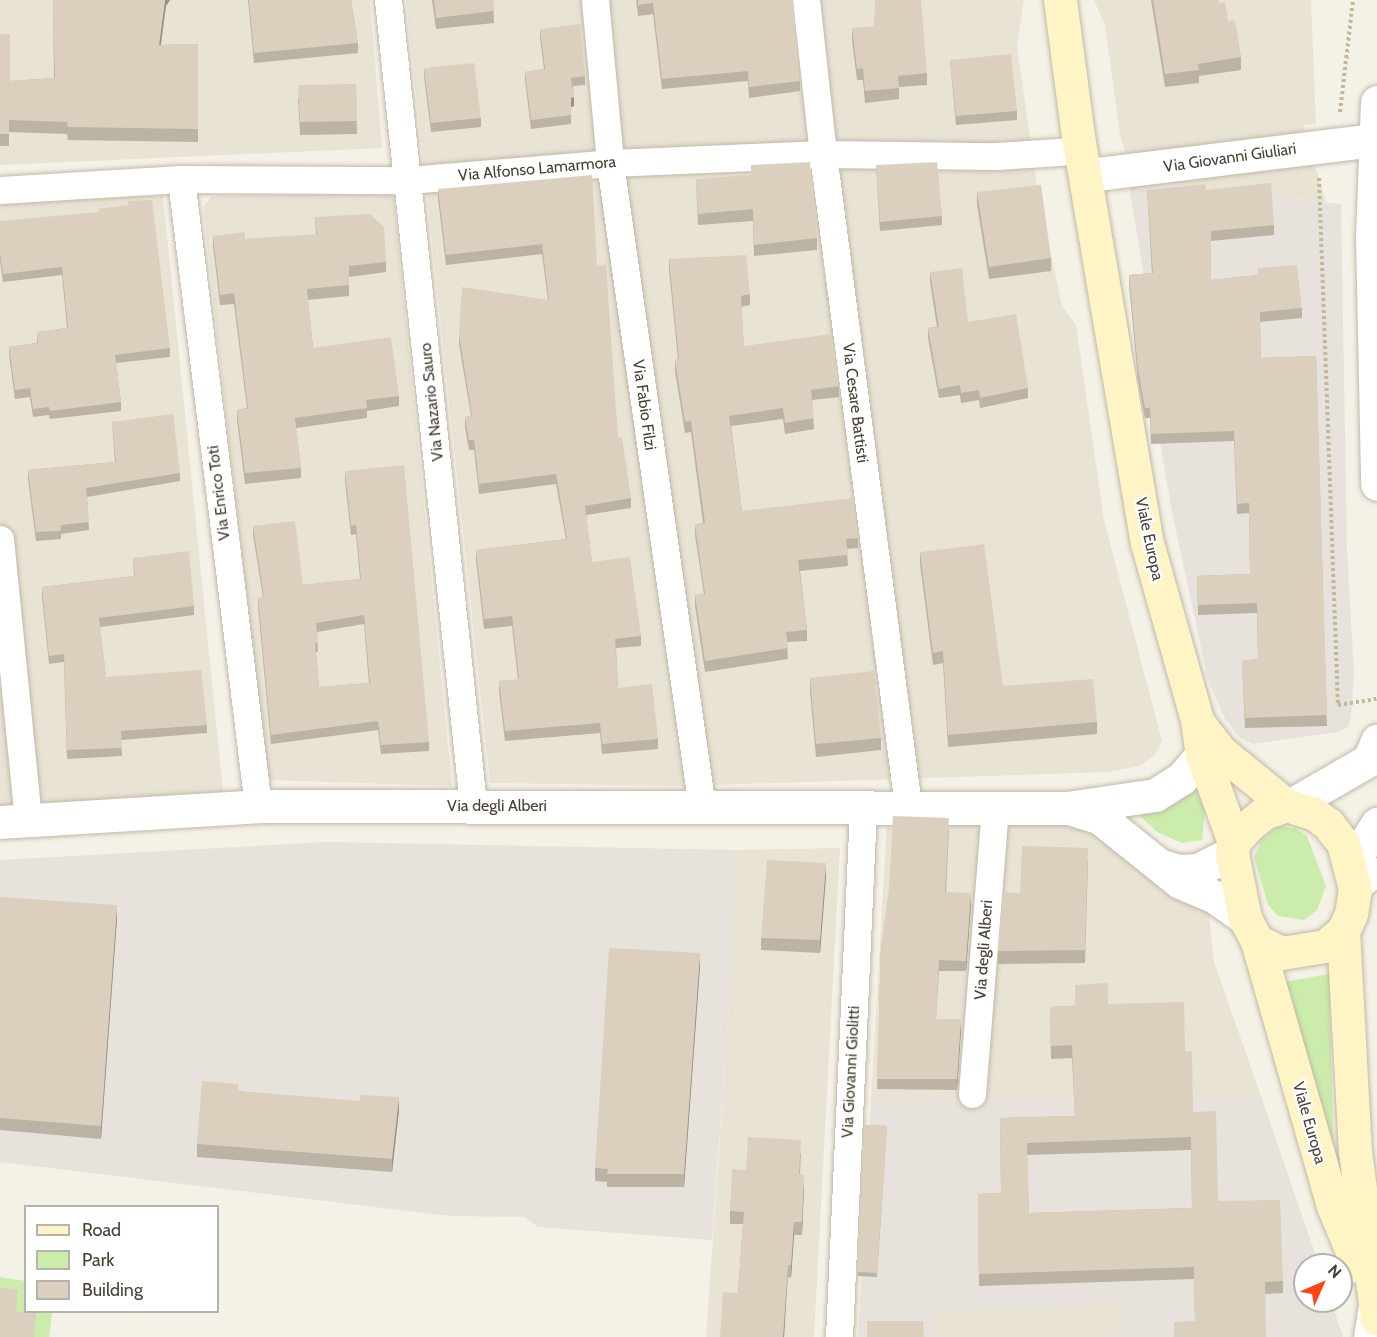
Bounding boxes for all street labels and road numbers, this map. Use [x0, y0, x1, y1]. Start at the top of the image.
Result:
street label: Via Giovanni Giuliari [1162, 139, 1298, 177]
street label: Via Alfonso Lamarmora [457, 153, 617, 185]
street label: Via Nazario Sauro [416, 342, 448, 462]
street label: Via Cesare Battisti [838, 342, 872, 464]
street label: Via Fabio Filzi [628, 358, 660, 452]
street label: Via Enrico Toti [204, 444, 234, 542]
street label: Viale Europa [1131, 496, 1167, 582]
street label: Via degli Alberi [447, 796, 547, 816]
street label: Via degli Alberi [971, 899, 997, 1001]
street label: Via Giovanni Giolitti [838, 1005, 864, 1139]
street label: Viale Europa [1288, 1080, 1330, 1166]

